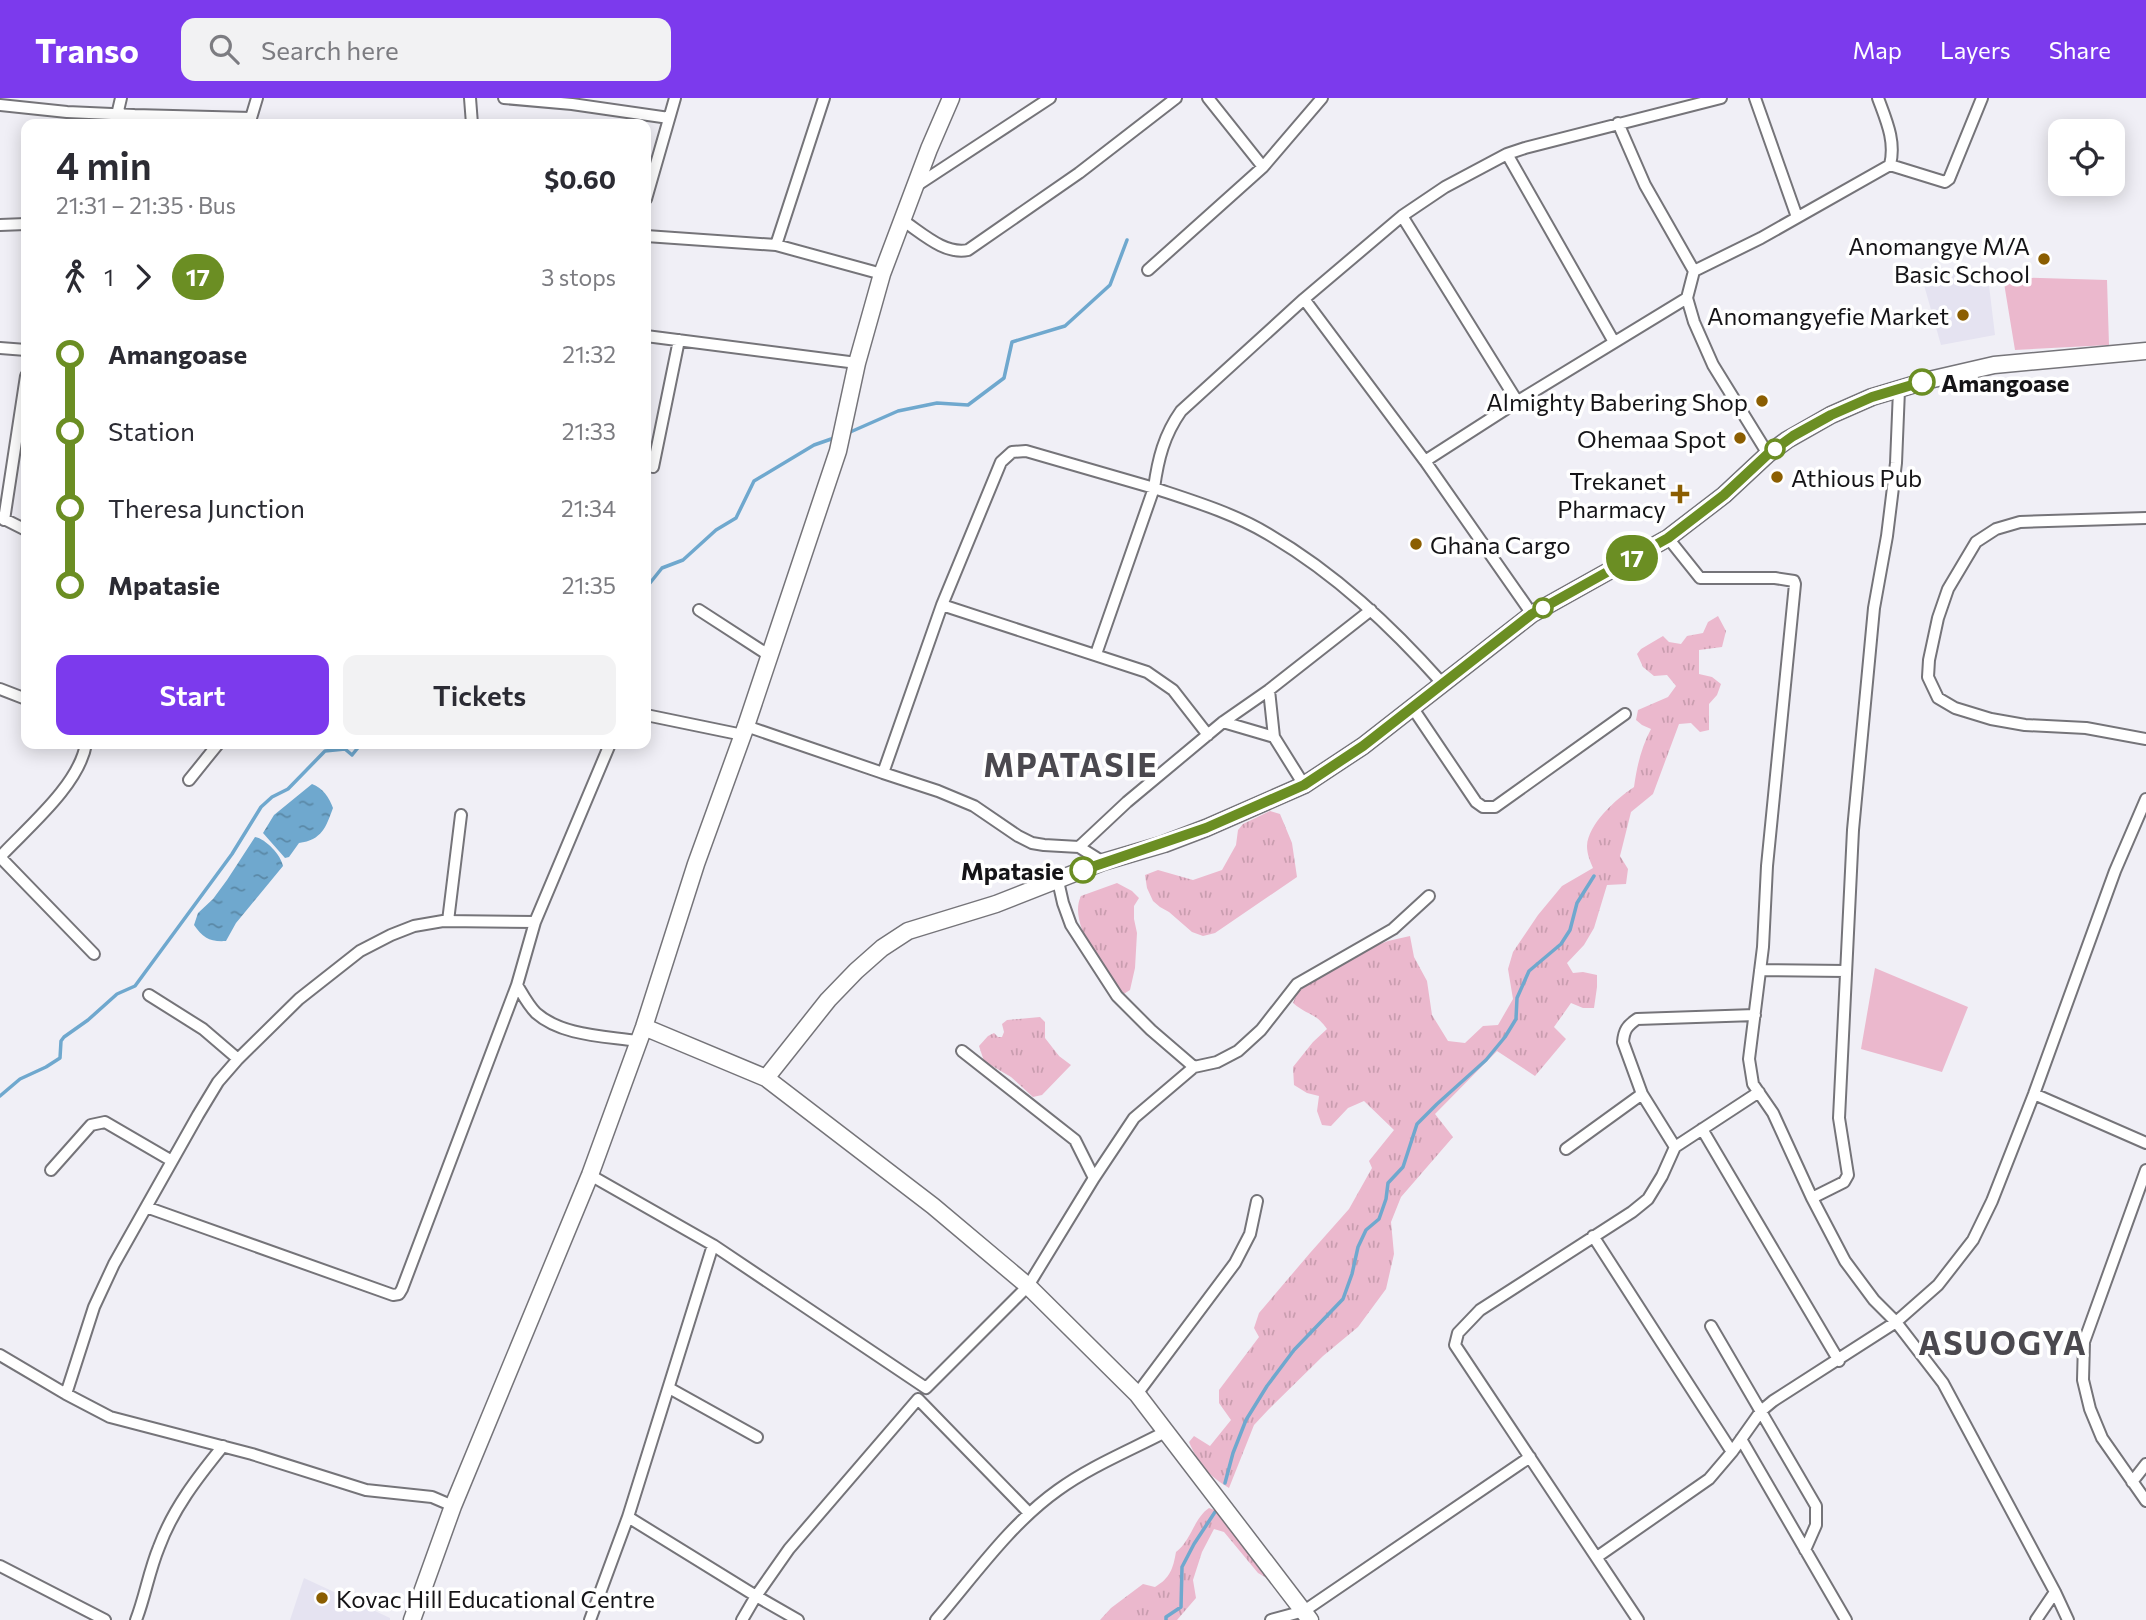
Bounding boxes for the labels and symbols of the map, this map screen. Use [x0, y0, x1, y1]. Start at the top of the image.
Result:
place label: Anomangye M/A Basic School [1848, 231, 2030, 288]
marker: Anomangye M/A Basic School [2036, 251, 2052, 267]
place label: Anomangyefie Market [1707, 301, 1949, 330]
marker: Anomangyefie Market [1955, 307, 1971, 323]
place label: Amangoase [1941, 368, 2069, 397]
marker: Amangoase [1909, 369, 1935, 395]
place label: Almighty Babering Shop [1486, 387, 1748, 416]
marker: Almighty Babering Shop [1754, 393, 1770, 409]
place label: Ohemaa Spot [1577, 424, 1726, 453]
marker: Ohemaa Spot [1732, 430, 1748, 446]
unlabelled marker [1765, 439, 1785, 459]
place label: Athious Pub [1791, 463, 1922, 492]
place label: Trekanet Pharmacy [1557, 466, 1666, 523]
marker: Athious Pub [1769, 469, 1785, 485]
marker: Trekanet Pharmacy [1672, 486, 1688, 502]
place label: Ghana Cargo [1430, 530, 1571, 559]
line badge: 17 [1600, 535, 1664, 581]
marker: Ghana Cargo [1408, 536, 1424, 552]
unlabelled marker [1533, 598, 1553, 618]
district label: MPATASIE [983, 744, 1159, 784]
place label: Mpatasie [961, 856, 1064, 885]
marker: Mpatasie [1070, 857, 1096, 883]
district label: ASUOGYA [1918, 1322, 2088, 1362]
place label: Kovac Hill Educational Centre [336, 1584, 655, 1613]
marker: Kovac Hill Educational Centre [314, 1590, 330, 1606]

